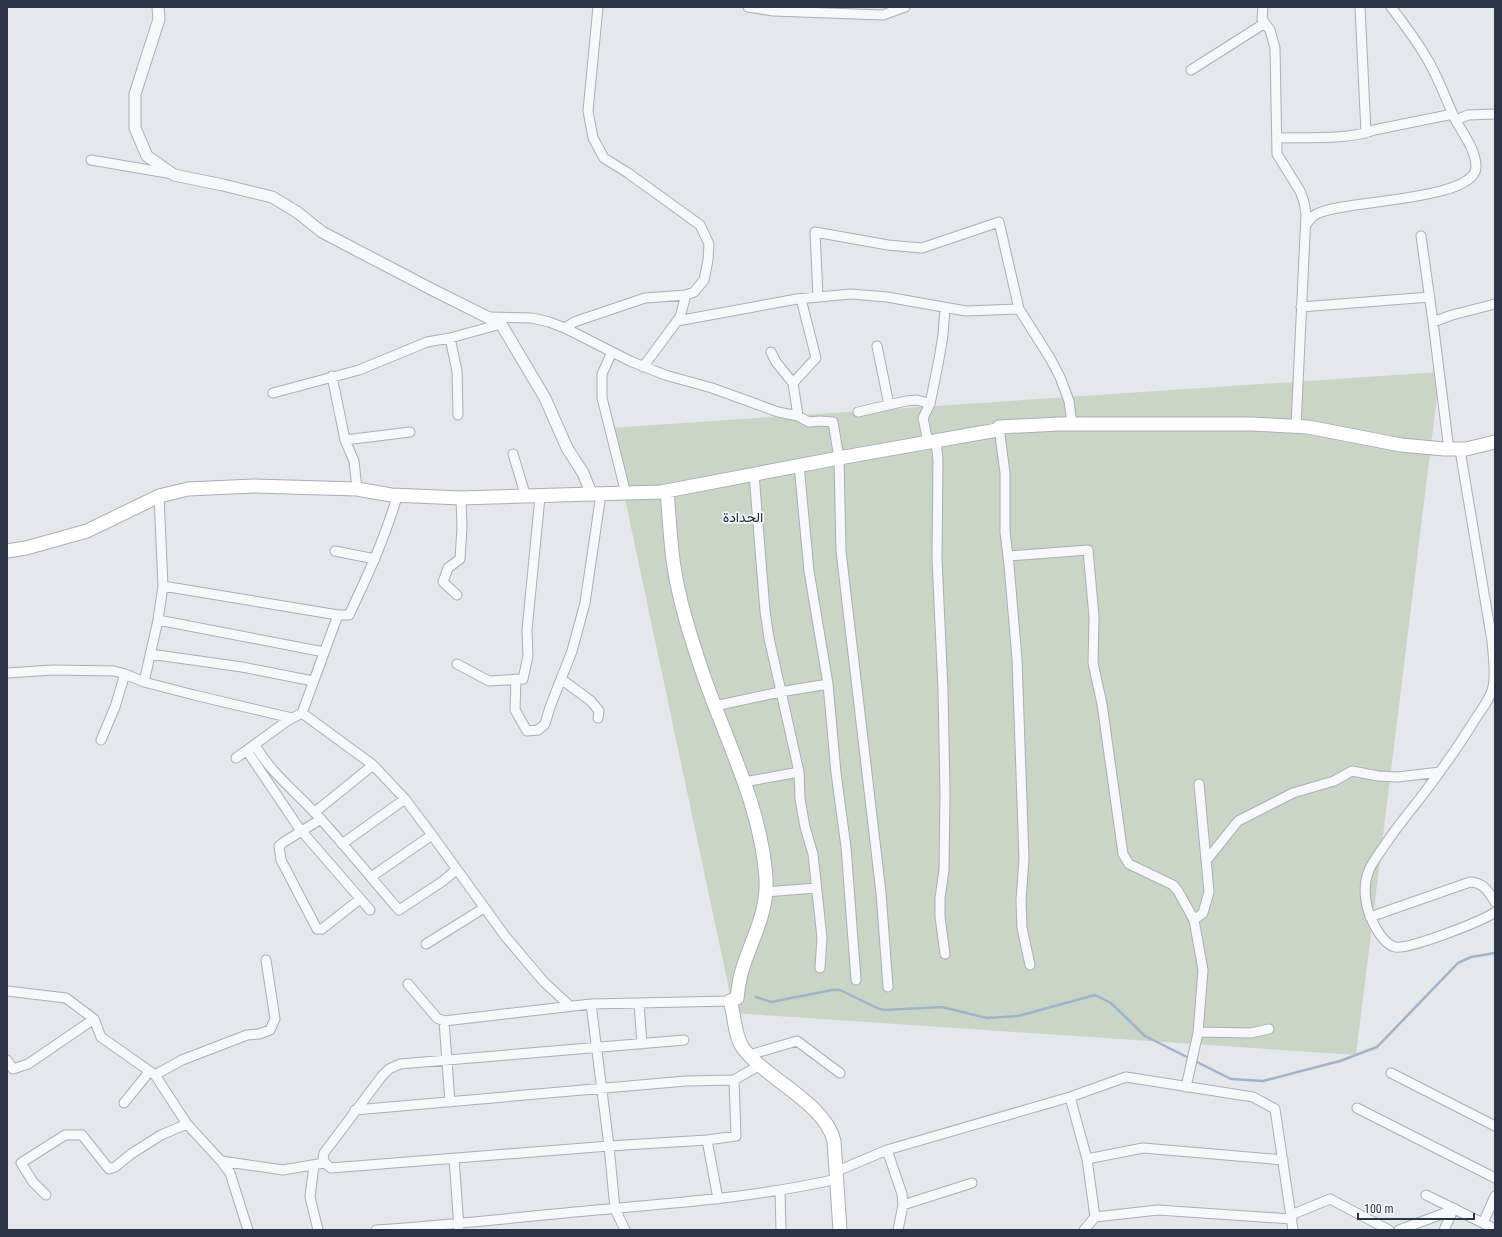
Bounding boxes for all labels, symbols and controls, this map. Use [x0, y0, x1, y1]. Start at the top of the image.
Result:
district label: الحدادة [723, 509, 763, 525]
scale bar [1358, 1195, 1474, 1221]
text: 100 m [1364, 1202, 1394, 1216]

